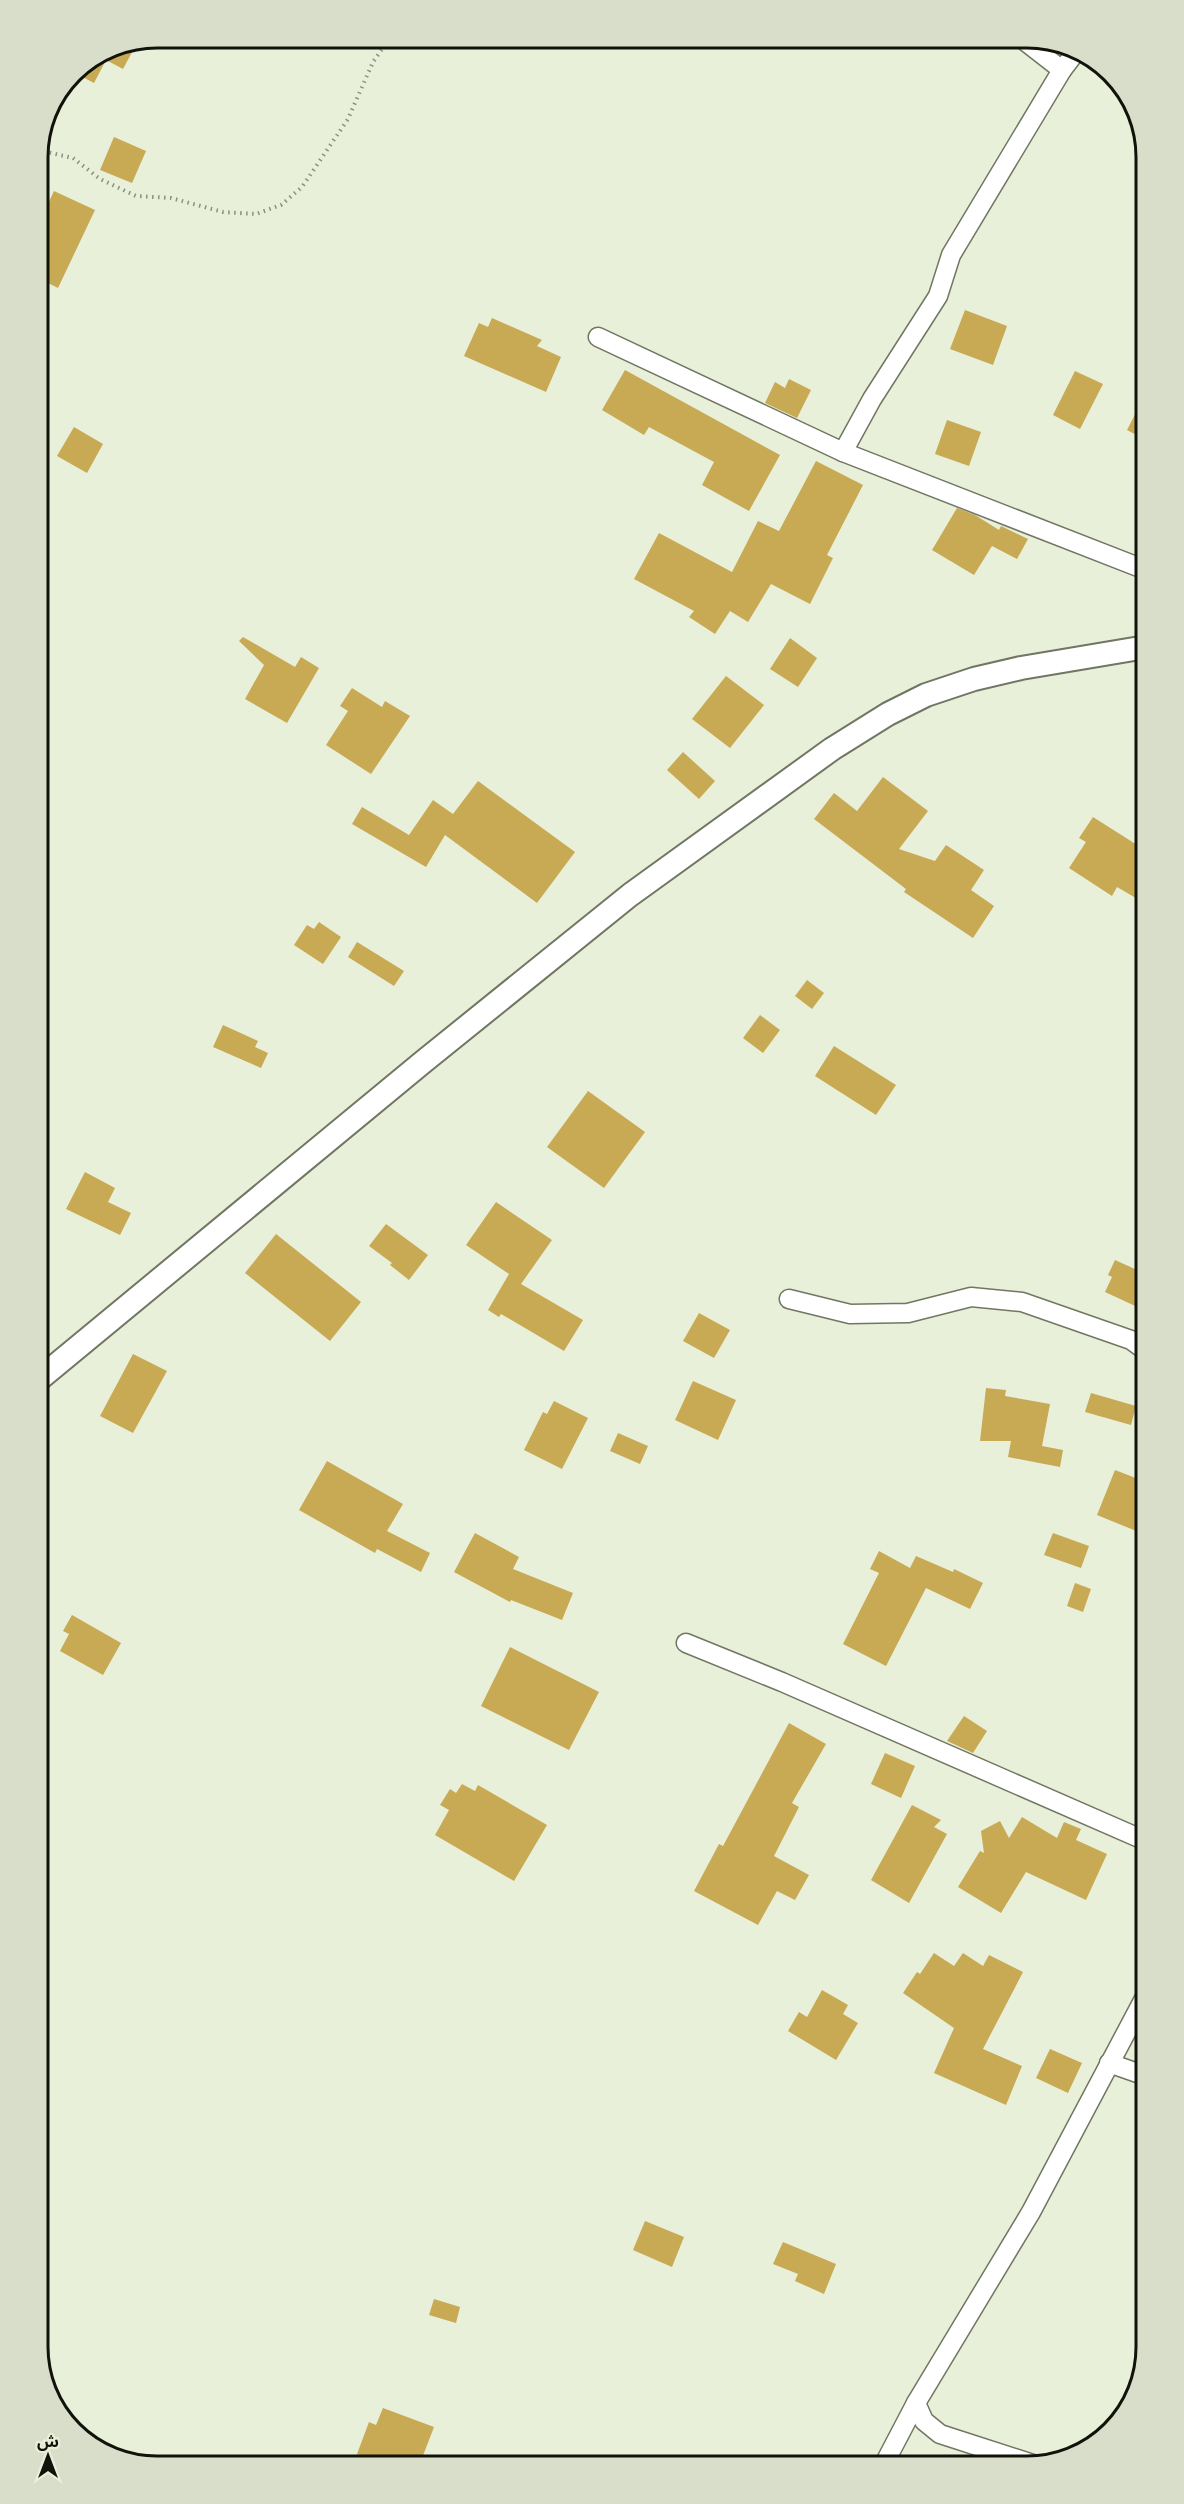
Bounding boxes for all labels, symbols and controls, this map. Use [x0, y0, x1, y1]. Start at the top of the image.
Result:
north arrow [18, 2426, 78, 2486]
text: ش [37, 2432, 59, 2451]

